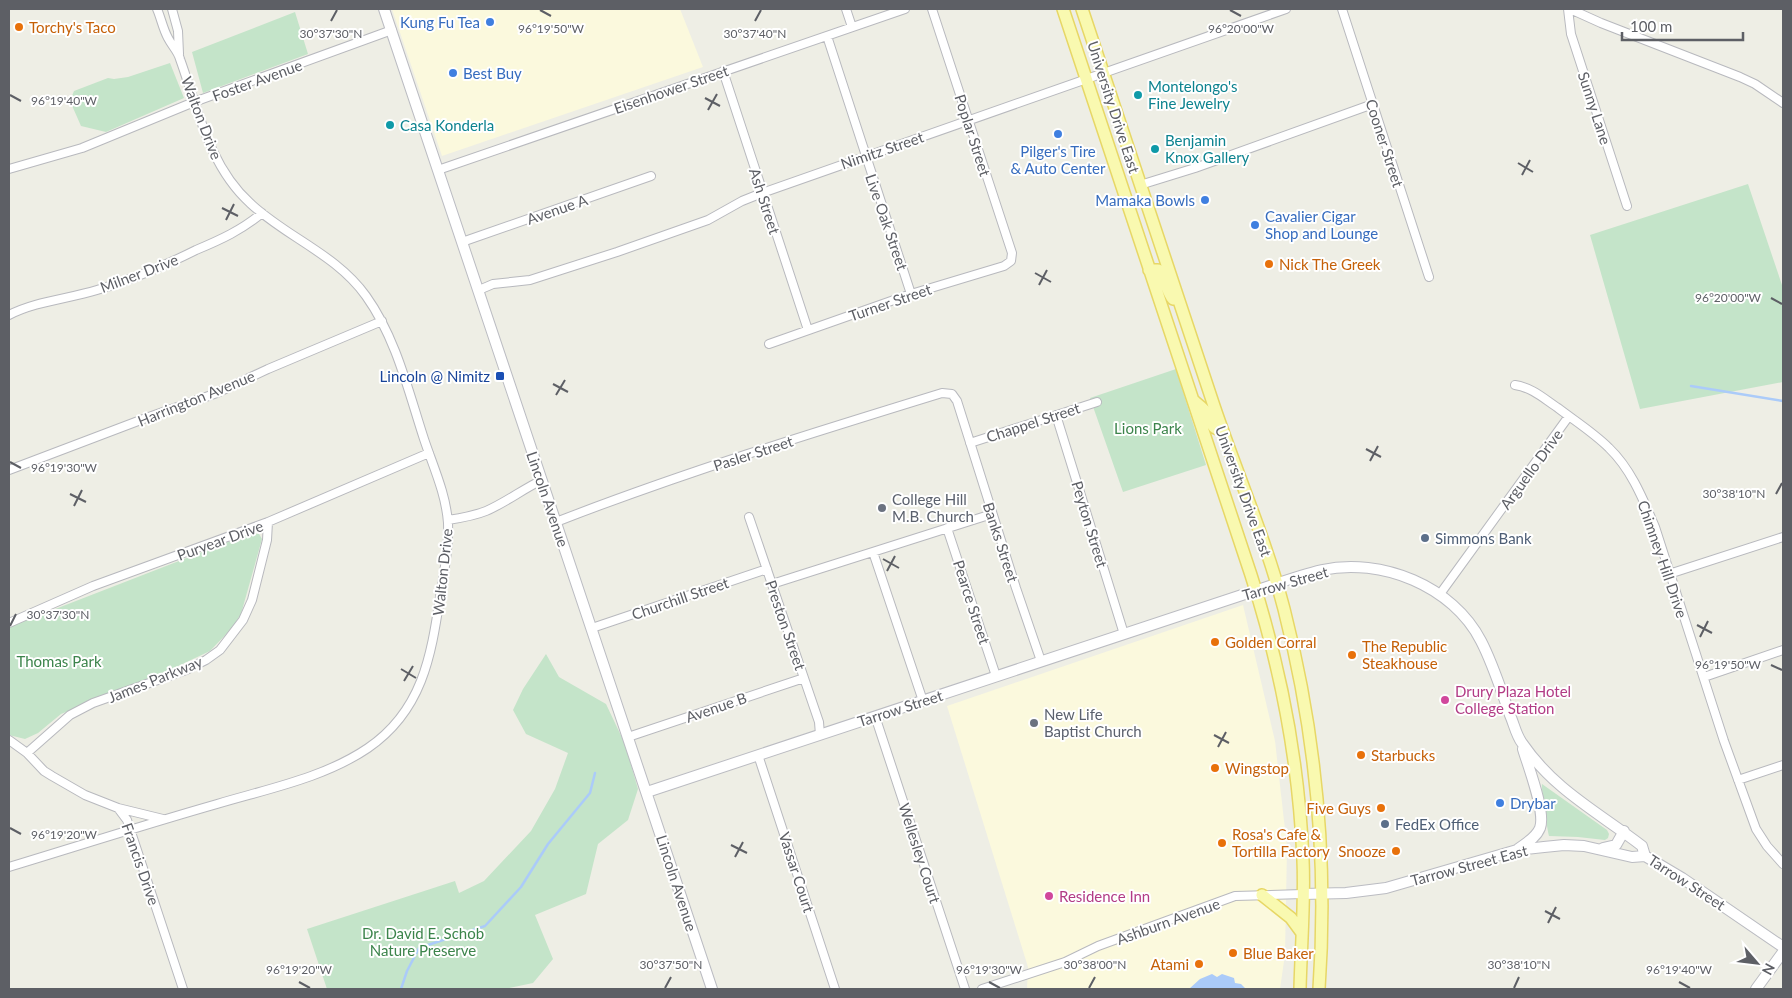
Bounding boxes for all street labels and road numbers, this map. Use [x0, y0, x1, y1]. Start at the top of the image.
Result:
street label: University Drive East [1084, 39, 1144, 176]
street label: Foster Avenue [210, 55, 304, 105]
street label: Eisenhower Street [611, 61, 731, 117]
street label: Sunny Lane [1575, 69, 1615, 147]
street label: Walton Drive [178, 74, 226, 162]
street label: Poplar Street [951, 92, 995, 179]
street label: Cooner Street [1362, 97, 1408, 190]
street label: Nimitz Street [838, 127, 926, 173]
street label: Ash Street [746, 166, 784, 237]
street label: Live Oak Street [862, 171, 912, 273]
street label: Avenue A [524, 190, 591, 228]
street label: Milner Drive [97, 250, 181, 296]
street label: Turner Street [846, 279, 934, 324]
street label: Harrington Avenue [135, 366, 257, 430]
street label: Chappel Street [984, 398, 1083, 446]
street label: University Drive East [1212, 423, 1276, 559]
street label: Arguello Drive [1496, 425, 1566, 513]
street label: Pasler Street [711, 431, 796, 474]
street label: Lincoln Avenue [523, 449, 573, 549]
street label: Peyton Street [1068, 479, 1112, 570]
street label: Chimney Hill Drive [1634, 498, 1692, 620]
street label: Banks Street [980, 500, 1023, 585]
street label: Puryear Drive [174, 516, 266, 564]
street label: Walton Drive [428, 527, 456, 616]
street label: Pearce Street [950, 558, 994, 647]
street label: Tarrow Street [1240, 562, 1331, 604]
street label: Churchill Street [629, 573, 731, 623]
street label: Preston Street [762, 578, 810, 673]
street label: James Parkway [105, 652, 205, 706]
street label: Tarrow Street [855, 686, 945, 730]
street label: Avenue B [683, 688, 749, 726]
street label: Wellesley Court [895, 801, 945, 906]
street label: Francis Drive [119, 820, 164, 908]
street label: Vassar Court [776, 830, 819, 915]
street label: Lincoln Avenue [653, 833, 701, 933]
street label: Tarrow Street East [1409, 841, 1530, 889]
street label: Tarrow Street [1645, 850, 1729, 914]
street label: Ashburn Avenue [1114, 894, 1222, 948]

